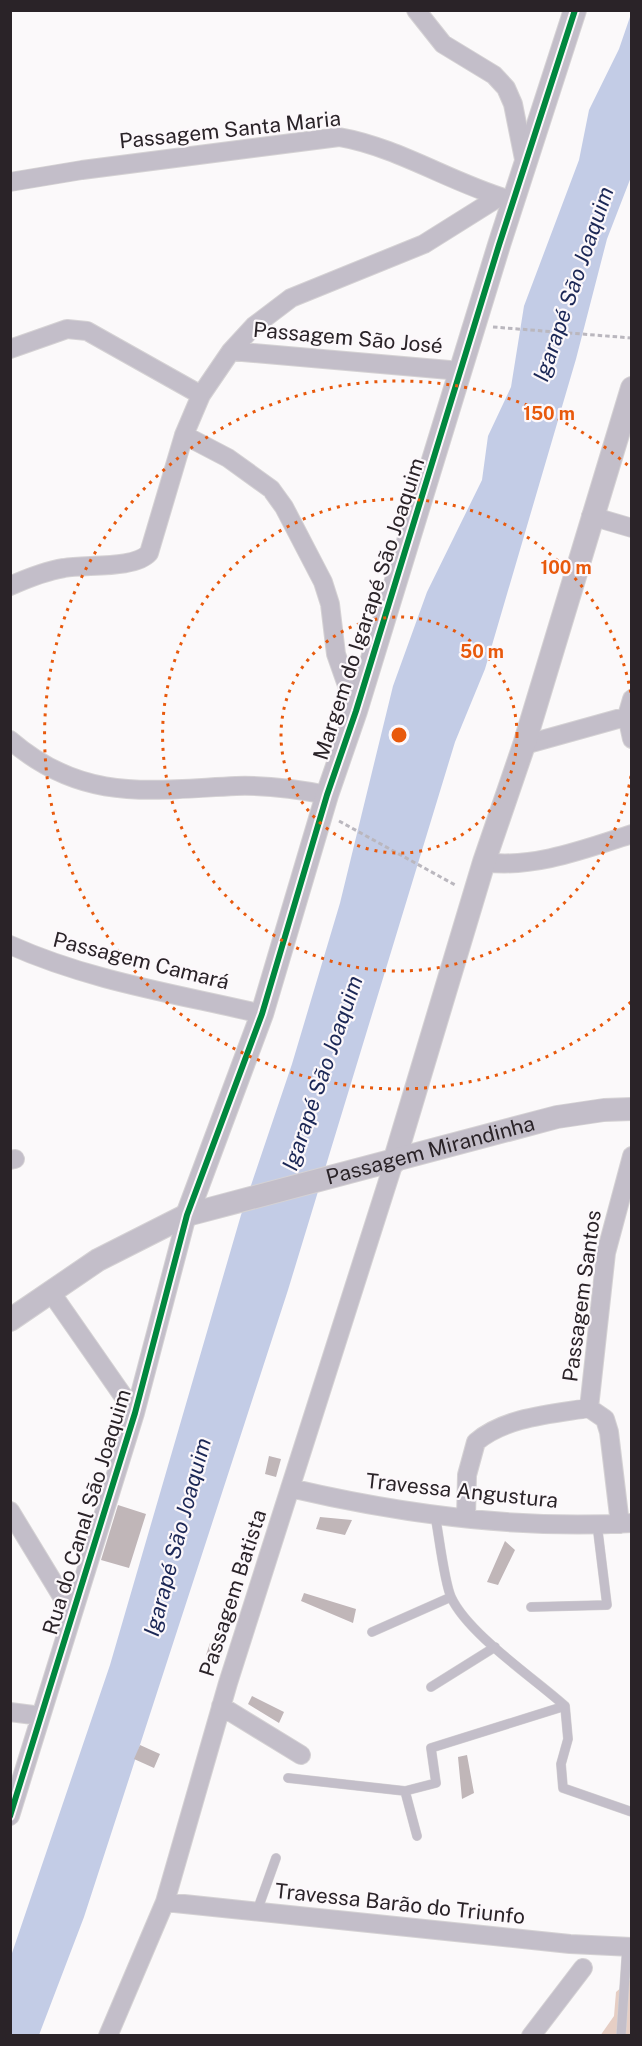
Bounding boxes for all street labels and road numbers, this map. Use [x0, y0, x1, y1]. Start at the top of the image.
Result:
street label: Passagem Santa Maria [118, 105, 342, 154]
street label: Passagem São José [252, 317, 444, 358]
street label: Margem do Igarapé São Joaquim [308, 455, 429, 763]
street label: Passagem Camará [51, 927, 232, 994]
street label: Passagem Mirandinha [323, 1110, 537, 1190]
street label: Passagem Santos [557, 1209, 606, 1383]
street label: Rua do Canal São Joaquim [37, 1386, 136, 1638]
street label: Travessa Angustura [365, 1468, 559, 1513]
street label: Passagem Batista [194, 1506, 271, 1680]
street label: Travessa Barão do Triunfo [274, 1878, 526, 1929]

